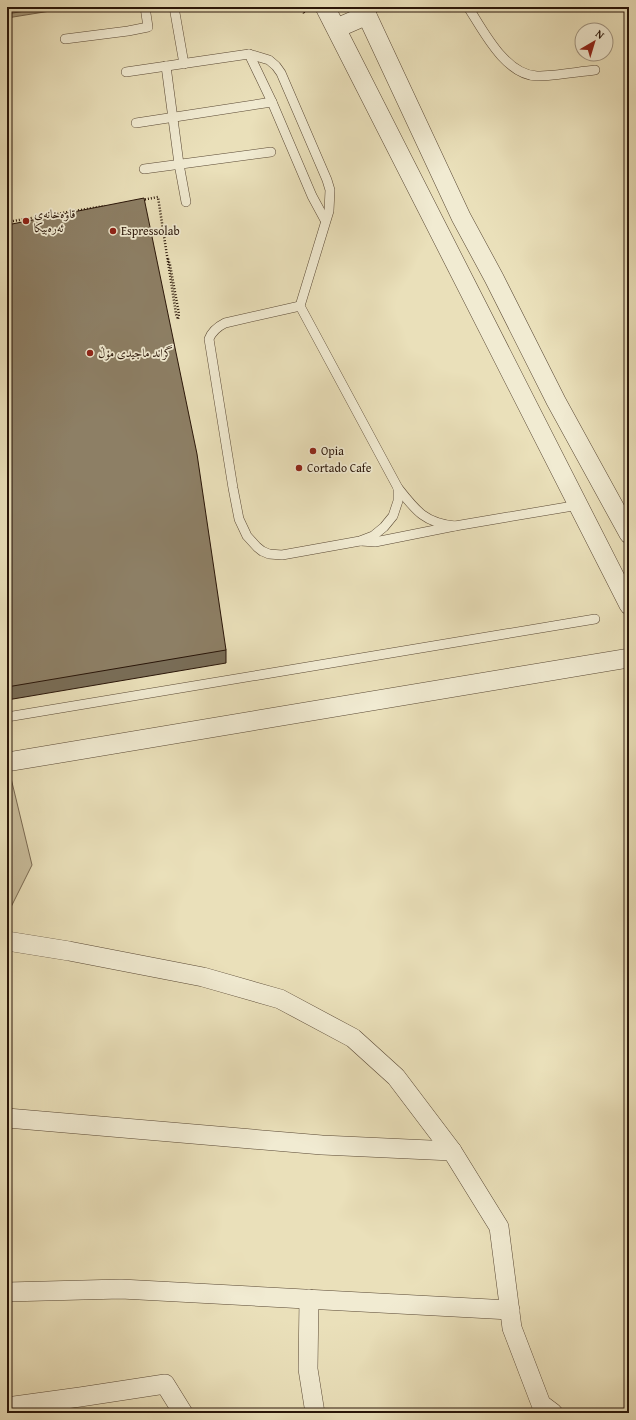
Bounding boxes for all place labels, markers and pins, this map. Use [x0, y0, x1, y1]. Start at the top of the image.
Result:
place label: قاوەخانەی ئەرەبیکا [34, 205, 76, 236]
marker: قاوەخانەی ئەرەبیکا [21, 216, 31, 226]
place label: Espressolab [121, 222, 180, 239]
marker: Espressolab [108, 226, 118, 236]
place label: گراند ماجیدی مۆڵ [98, 344, 173, 361]
marker: گراند ماجیدی مۆڵ [85, 348, 95, 358]
place label: Opia [321, 442, 344, 459]
marker: Opia [308, 446, 318, 456]
place label: Cortado Cafe [307, 459, 372, 476]
marker: Cortado Cafe [294, 463, 304, 473]

